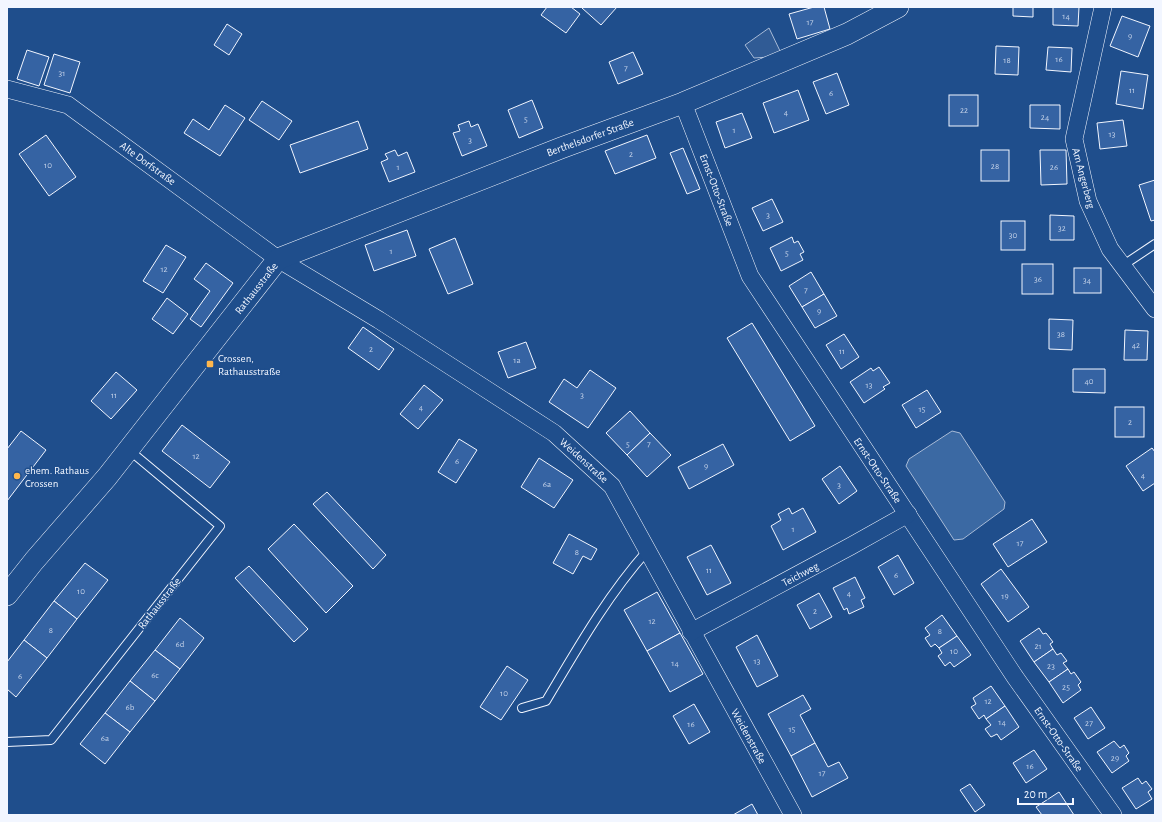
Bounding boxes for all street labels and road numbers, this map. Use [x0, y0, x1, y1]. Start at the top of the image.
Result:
street label: Berthelsdorfer Straße [545, 117, 635, 158]
street label: Alte Dorfstraße [118, 140, 178, 187]
street label: Am Angerberg [1070, 147, 1097, 210]
street label: Ernst-Otto-Straße [698, 153, 735, 228]
street label: Rathausstraße [233, 260, 280, 316]
street label: Weidenstraße [557, 436, 610, 485]
street label: Ernst-Otto-Straße [852, 436, 903, 505]
street label: Teichweg [780, 560, 821, 589]
street label: Rathausstraße [136, 575, 183, 631]
street label: Ernst-Otto-Straße [1032, 705, 1085, 774]
street label: Weidenstraße [729, 707, 768, 765]

